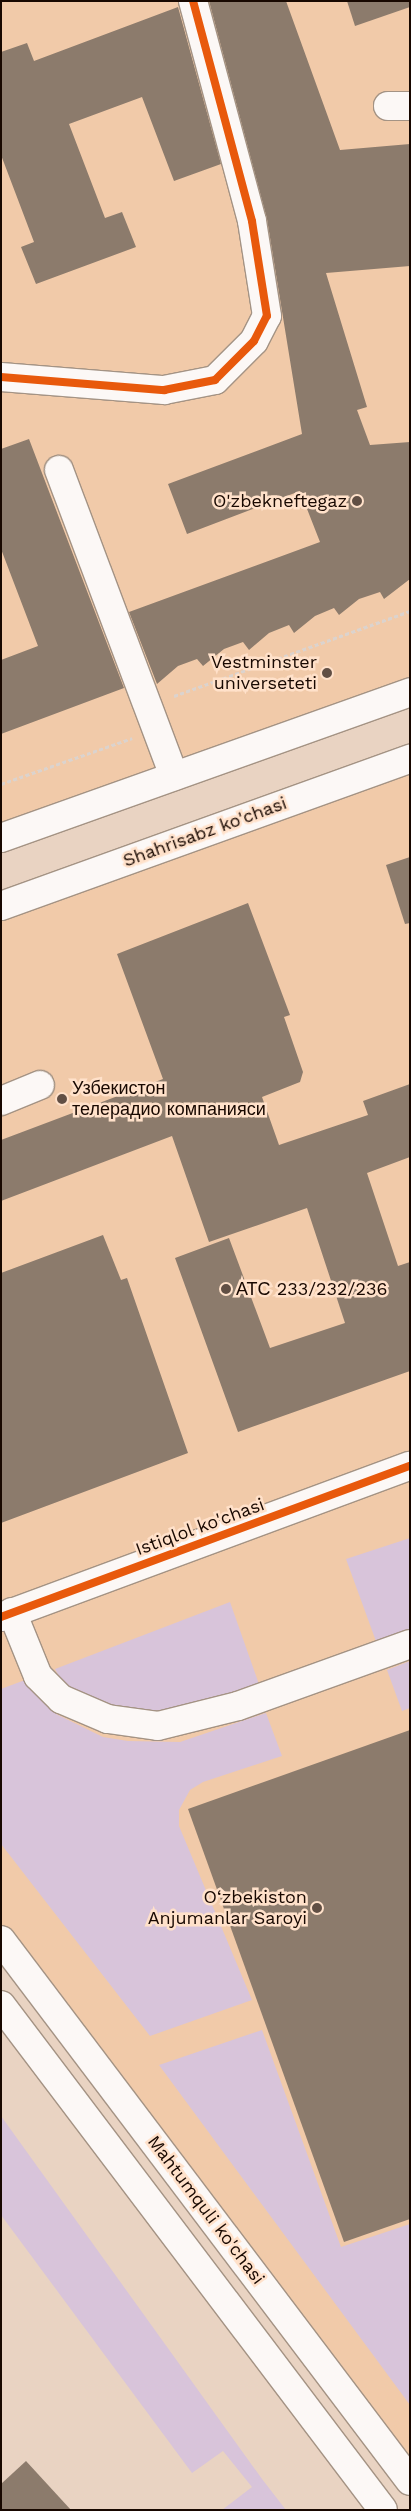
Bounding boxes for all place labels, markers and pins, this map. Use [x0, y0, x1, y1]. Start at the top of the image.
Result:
place label: O'zbekneftegaz [213, 490, 347, 512]
marker: O'zbekneftegaz [351, 495, 363, 507]
place label: Vestminster universeteti [211, 652, 317, 694]
marker: Vestminster universeteti [321, 667, 333, 679]
place label: Узбекистон телерадио компанияси [72, 1078, 266, 1120]
marker: Узбекистон телерадио компанияси [56, 1093, 68, 1105]
place label: АТС 233/232/236 [236, 1278, 387, 1300]
marker: АТС 233/232/236 [220, 1283, 232, 1295]
place label: O‘zbekiston Anjumanlar Saroyi [147, 1887, 307, 1930]
marker: O‘zbekiston Anjumanlar Saroyi [311, 1902, 323, 1914]

